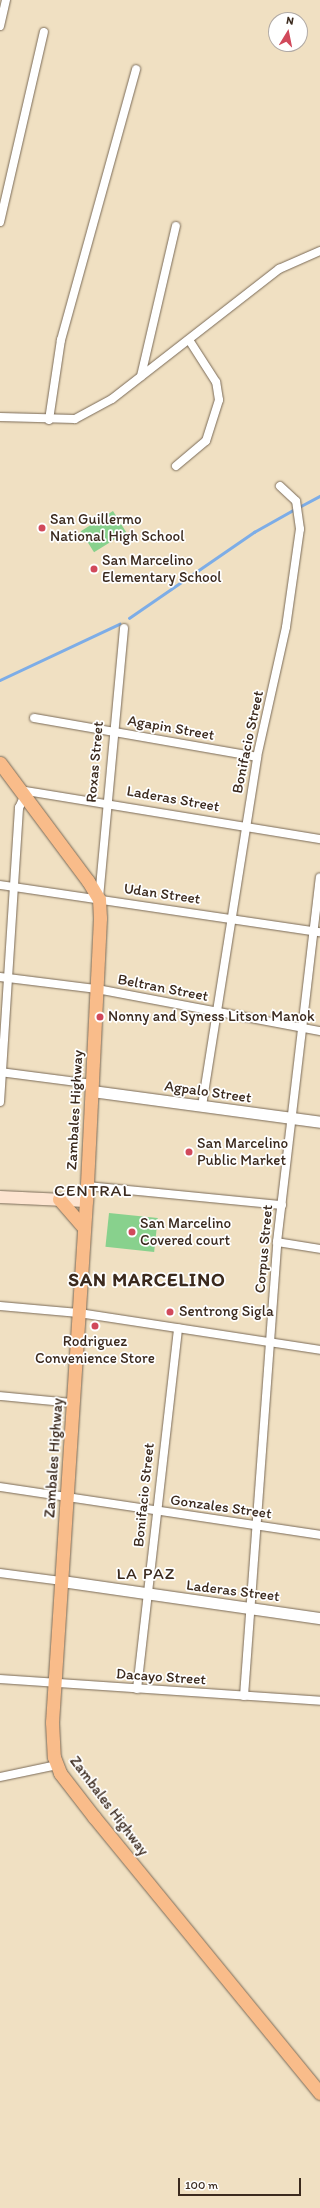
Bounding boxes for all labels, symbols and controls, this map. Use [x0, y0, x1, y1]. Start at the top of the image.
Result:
north arrow [268, 12, 308, 52]
text: N [285, 14, 295, 28]
place label: San Guillermo National High School [50, 510, 184, 545]
marker: San Guillermo National High School [37, 523, 47, 533]
place label: San Marcelino Elementary School [102, 551, 222, 586]
marker: San Marcelino Elementary School [89, 564, 99, 574]
street label: Bonifacio Street [228, 689, 268, 795]
street label: Agapin Street [126, 712, 216, 744]
street label: Roxas Street [82, 721, 108, 803]
street label: Laderas Street [125, 782, 221, 816]
street label: Udan Street [123, 880, 201, 908]
street label: Beltran Street [116, 970, 210, 1006]
place label: Nonny and Syness Litson Manok [108, 1008, 314, 1026]
marker: Nonny and Syness Litson Manok [95, 1012, 105, 1022]
street label: Zambales Highway [63, 1050, 87, 1170]
street label: Agpalo Street [163, 1077, 253, 1107]
place label: San Marcelino Public Market [197, 1134, 289, 1169]
marker: San Marcelino Public Market [184, 1147, 194, 1157]
district label: CENTRAL [54, 1181, 132, 1201]
street label: Corpus Street [251, 1204, 277, 1294]
place label: San Marcelino Covered court [140, 1214, 232, 1249]
marker: San Marcelino Covered court [127, 1227, 137, 1237]
district label: SAN MARCELINO [68, 1269, 226, 1291]
place label: Sentrong Sigla [179, 1303, 273, 1321]
marker: Sentrong Sigla [164, 1306, 176, 1318]
marker: Rodriguez Convenience Store [90, 1321, 100, 1331]
place label: Rodriguez Convenience Store [35, 1332, 155, 1367]
street label: Zambales Highway [41, 1398, 67, 1518]
street label: Bonifacio Street [130, 1442, 158, 1548]
street label: Gonzales Street [169, 1491, 273, 1523]
district label: LA PAZ [116, 1564, 176, 1584]
street label: Laderas Street [185, 1576, 281, 1606]
street label: Dacayo Street [116, 1665, 206, 1689]
street label: Zambales Highway [66, 1753, 152, 1859]
scale bar [180, 2170, 303, 2196]
text: 100 m [185, 2178, 218, 2192]

